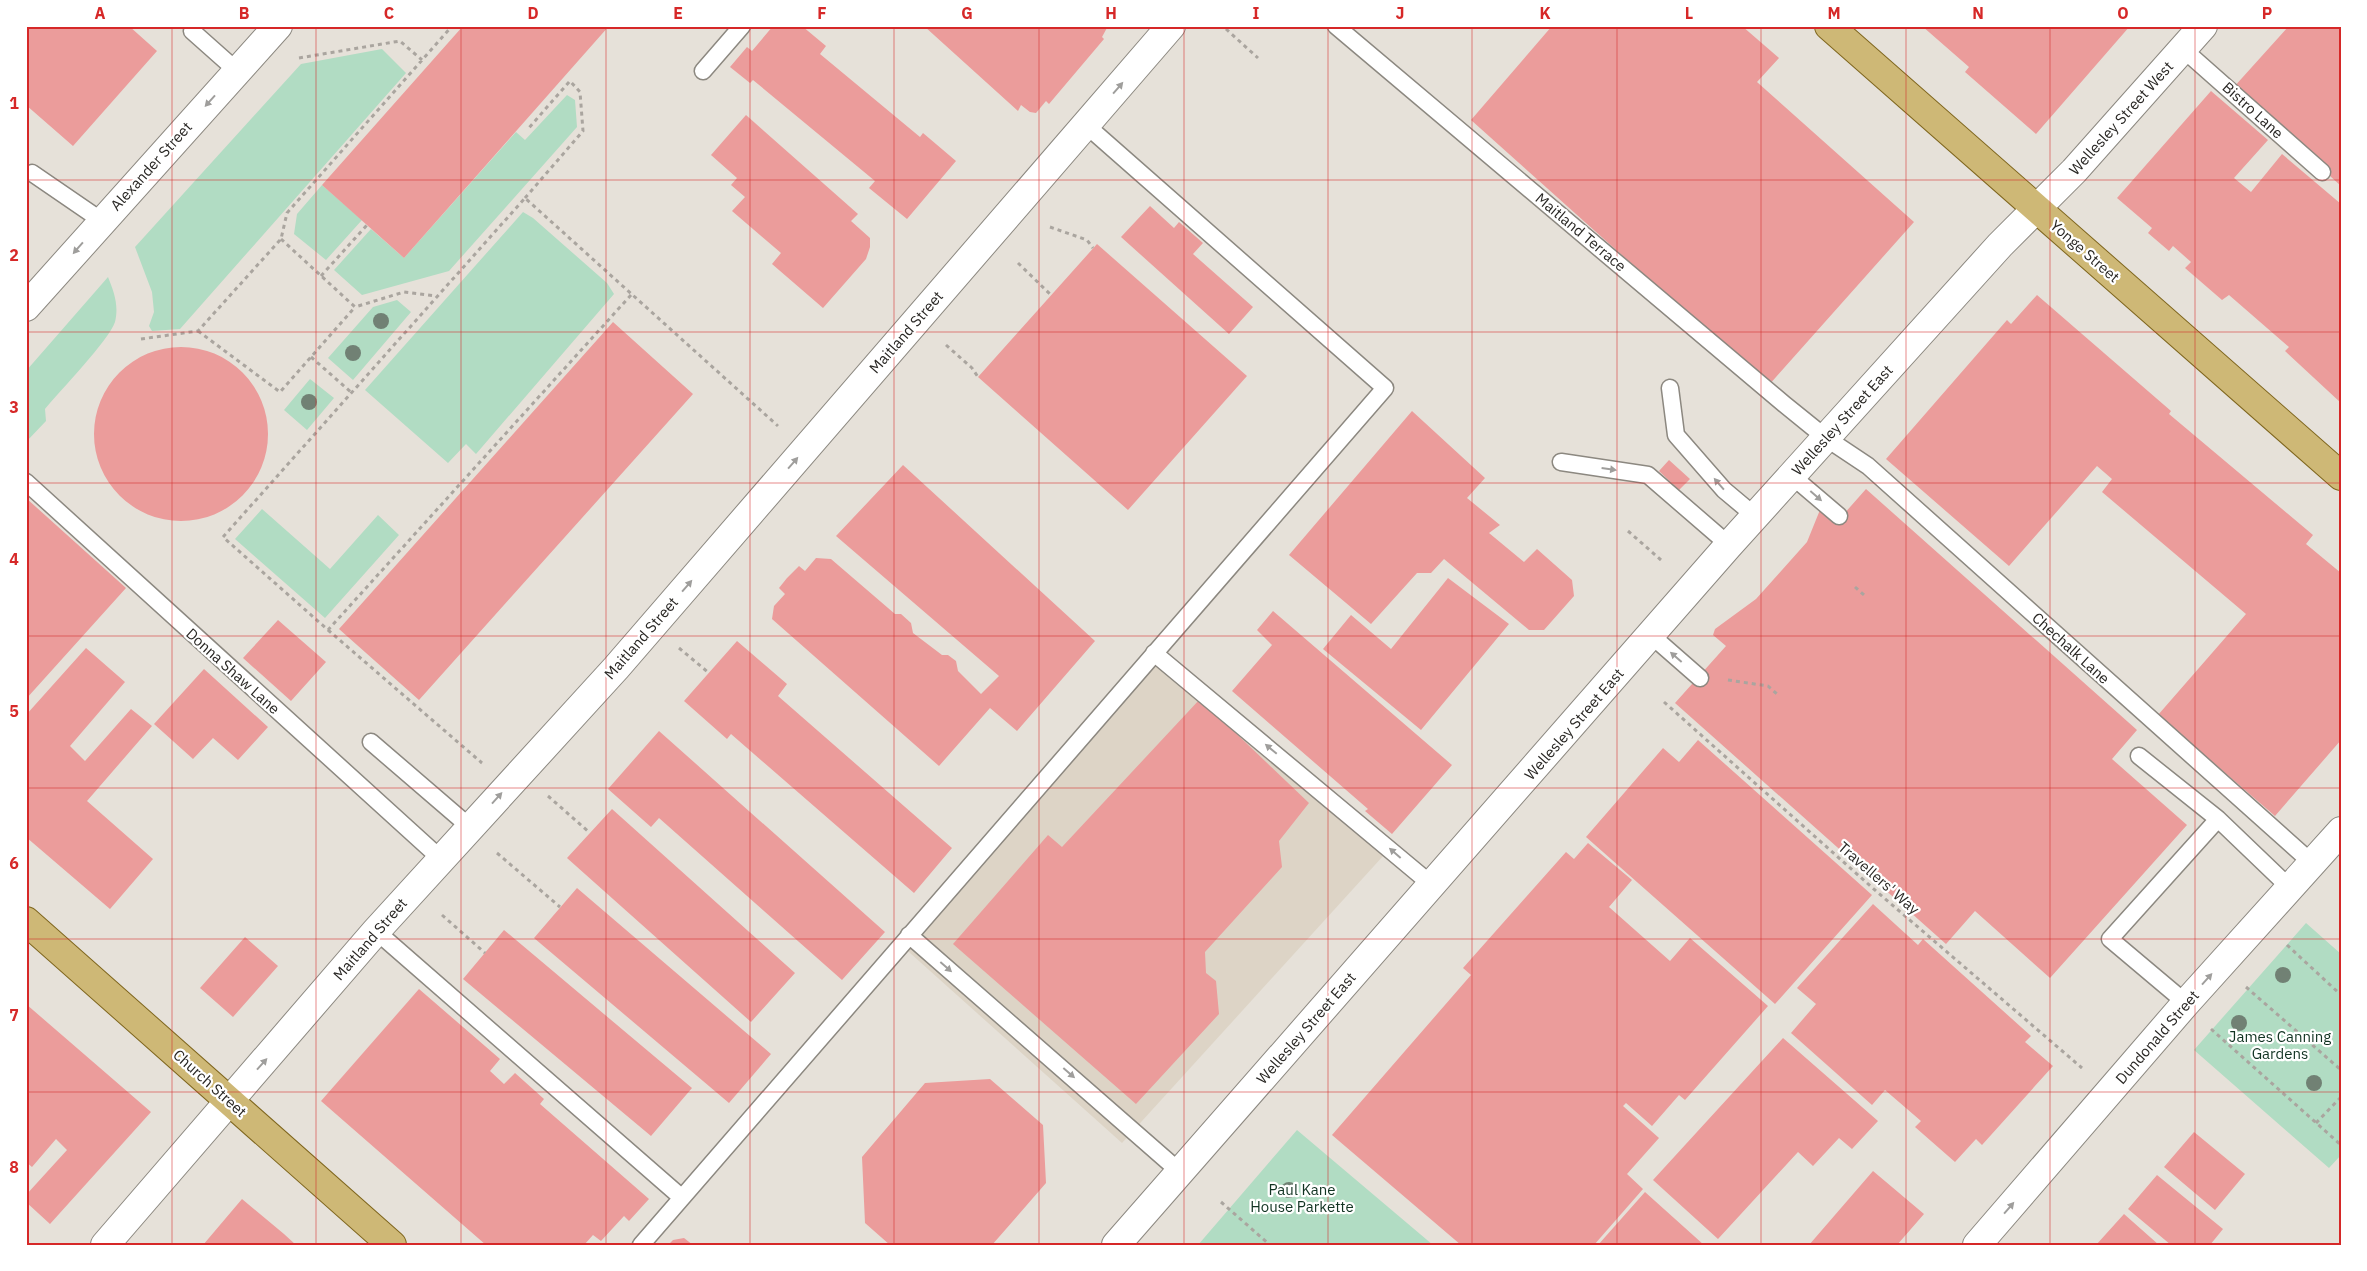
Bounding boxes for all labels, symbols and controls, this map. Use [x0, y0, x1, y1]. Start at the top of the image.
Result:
text: A [95, 3, 106, 23]
text: B [239, 3, 250, 23]
text: C [384, 3, 394, 23]
text: D [527, 3, 539, 23]
text: E [673, 3, 683, 23]
text: F [817, 3, 827, 23]
text: G [961, 3, 973, 23]
text: H [1105, 3, 1117, 23]
text: I [1253, 3, 1260, 23]
text: J [1396, 3, 1404, 23]
text: K [1539, 3, 1551, 23]
text: L [1685, 3, 1693, 23]
text: M [1827, 3, 1841, 23]
text: N [1972, 3, 1984, 23]
text: O [2117, 3, 2129, 23]
text: P [2262, 3, 2272, 23]
street label: Wellesley Street West [2065, 57, 2177, 179]
street label: Bistro Lane [2219, 78, 2287, 142]
one-way arrow [1112, 82, 1124, 94]
text: 1 [9, 93, 19, 113]
one-way arrow [204, 95, 216, 107]
street label: Alexander Street [106, 118, 196, 214]
street label: Maitland Terrace [1532, 189, 1630, 275]
street label: Yonge Street [2046, 216, 2124, 286]
one-way arrow [72, 242, 84, 254]
text: 2 [9, 245, 19, 265]
street label: Maitland Street [865, 287, 947, 377]
street label: Wellesley Street East [1787, 361, 1897, 479]
text: 3 [9, 397, 19, 417]
one-way arrow [788, 457, 799, 470]
one-way arrow [1601, 465, 1617, 473]
one-way arrow [1713, 478, 1724, 491]
one-way arrow [1809, 490, 1822, 501]
text: 4 [9, 549, 19, 569]
one-way arrow [681, 580, 693, 592]
street label: Maitland Street [600, 593, 682, 683]
street label: Chechalk Lane [2028, 608, 2114, 688]
street label: Donna Shaw Lane [182, 624, 284, 718]
one-way arrow [1670, 651, 1682, 663]
street label: Wellesley Street East [1520, 664, 1628, 784]
text: 5 [9, 701, 19, 721]
one-way arrow [1265, 743, 1278, 754]
one-way arrow [491, 793, 503, 805]
street label: Travellers' Way [1834, 838, 1924, 919]
one-way arrow [1389, 848, 1402, 859]
text: 6 [9, 853, 19, 873]
street label: Maitland Street [329, 894, 411, 984]
one-way arrow [939, 961, 952, 972]
street label: Wellesley Street East [1252, 968, 1360, 1088]
one-way arrow [2201, 974, 2213, 986]
street label: Dundonald Street [2111, 986, 2203, 1088]
text: 7 [9, 1005, 19, 1025]
park label: James Canning Gardens [2229, 1027, 2331, 1063]
street label: Church Street [169, 1045, 251, 1121]
one-way arrow [256, 1059, 268, 1071]
one-way arrow [1062, 1067, 1074, 1079]
text: 8 [9, 1157, 19, 1177]
park label: Paul Kane House Parkette [1250, 1180, 1354, 1216]
one-way arrow [2003, 1202, 2015, 1214]

